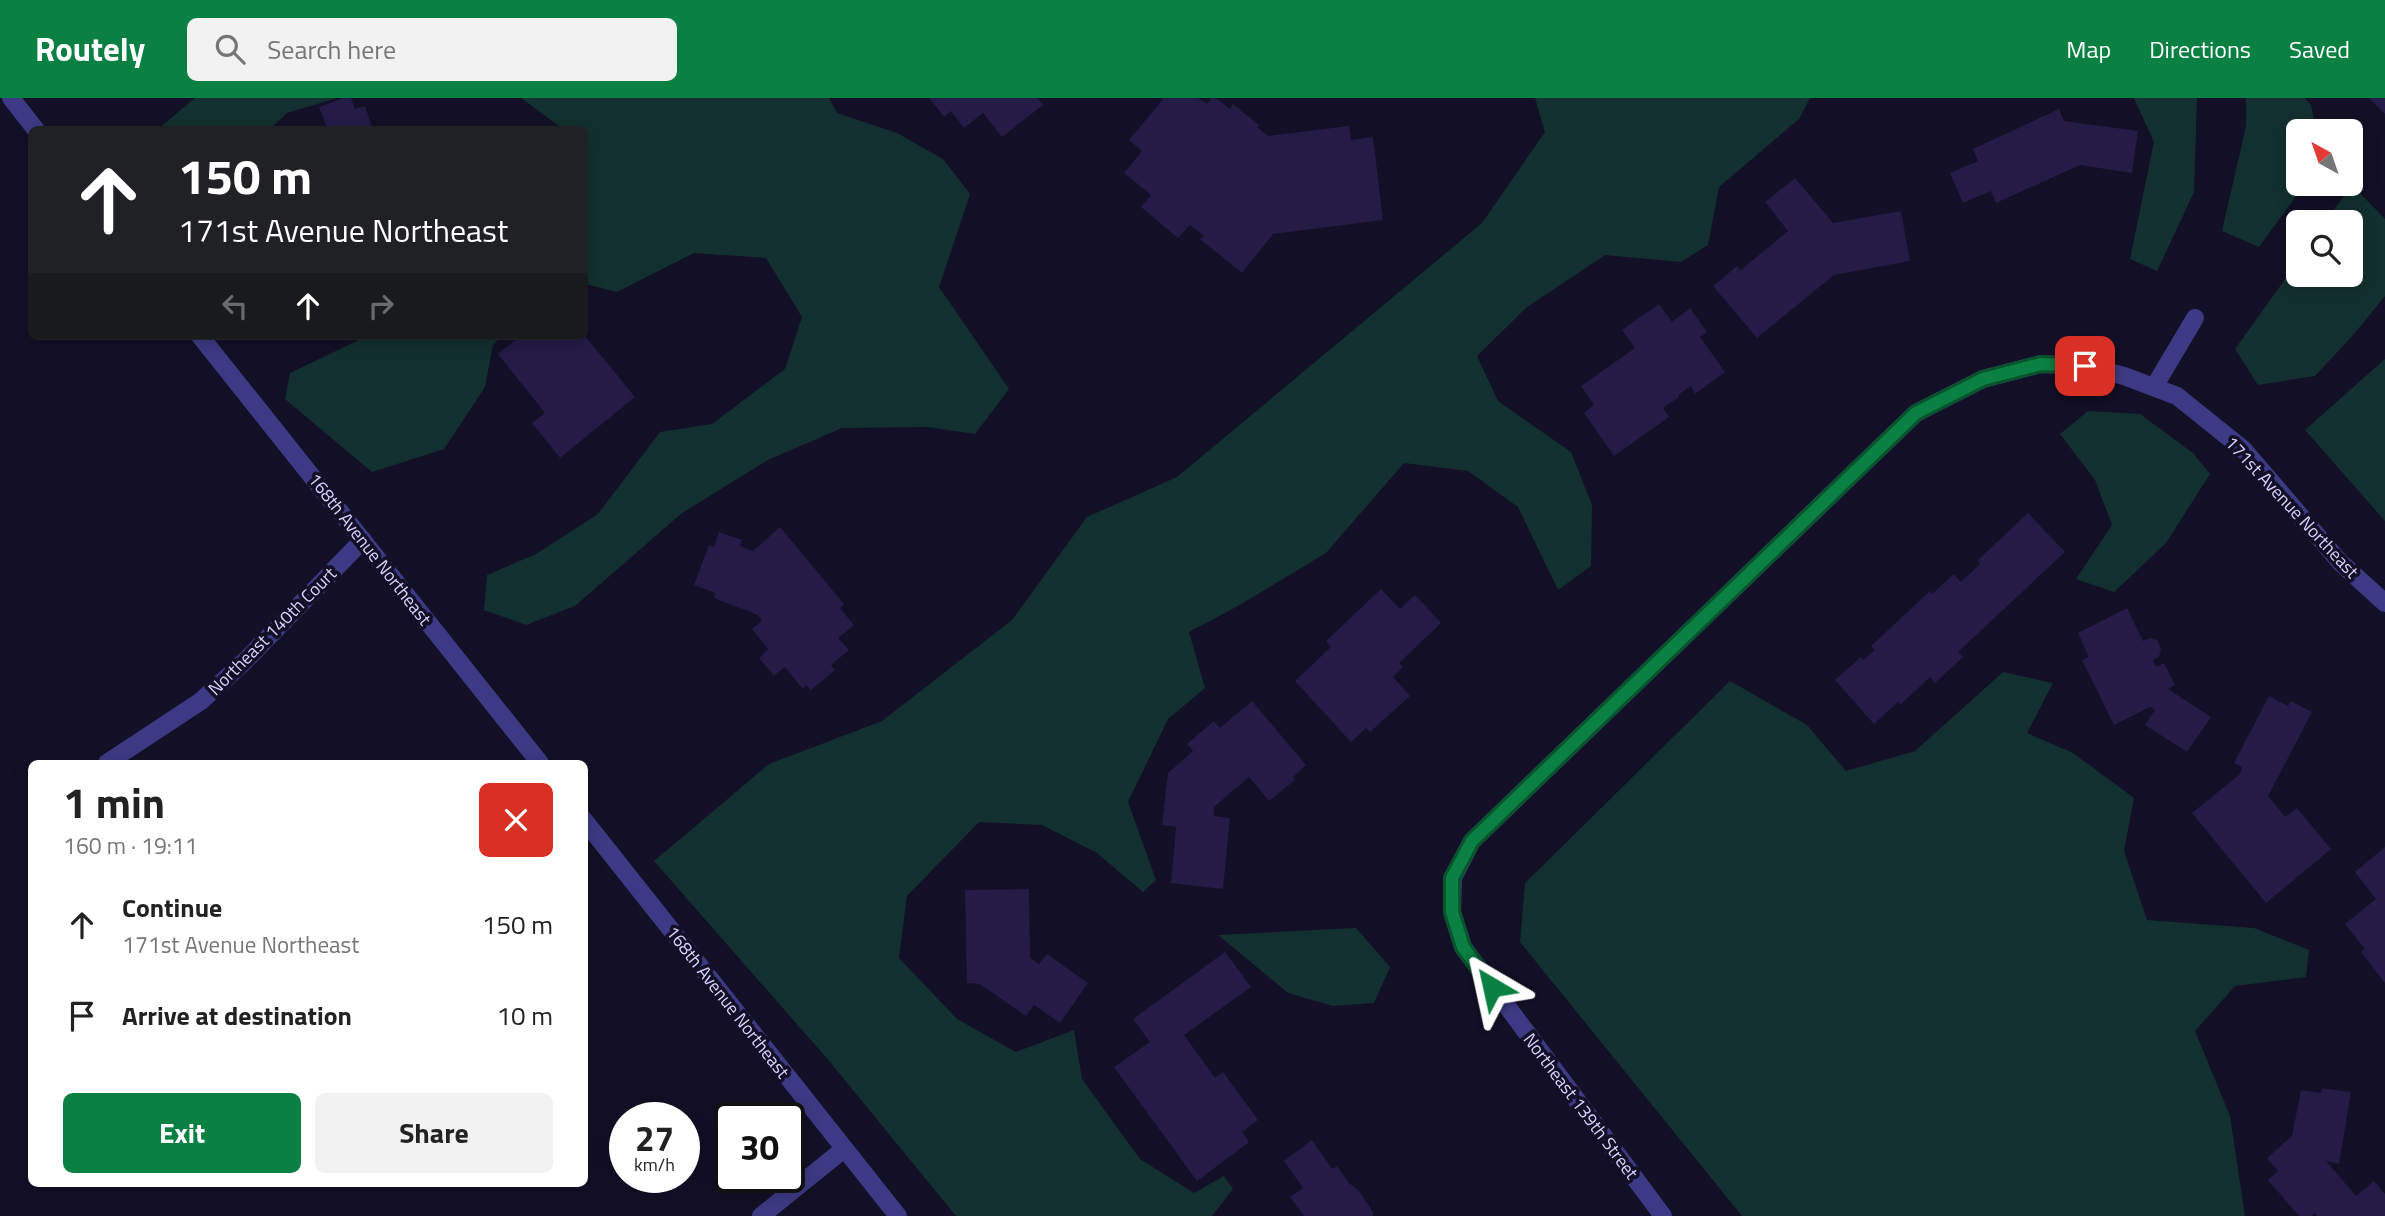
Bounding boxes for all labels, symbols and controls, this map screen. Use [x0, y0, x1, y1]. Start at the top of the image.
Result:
search box [187, 18, 677, 81]
text: Routely [35, 24, 145, 74]
icon: search [211, 30, 249, 68]
text: Search here [267, 30, 396, 69]
text: Map [2066, 31, 2111, 67]
text: Directions [2149, 31, 2251, 67]
text: Saved [2289, 31, 2350, 67]
north arrow [2286, 119, 2362, 196]
map controls [2286, 119, 2363, 287]
text: 150 m [178, 138, 312, 213]
icon: ahead [63, 154, 154, 245]
text: 171st Avenue Northeast [178, 206, 508, 254]
button: search [2286, 210, 2363, 287]
icon: left [216, 287, 254, 325]
icon: ahead [289, 287, 327, 325]
icon: right [362, 287, 400, 325]
pin [2055, 336, 2115, 396]
icon: arrive [2066, 347, 2104, 385]
street label: 171st Avenue Northeast [2219, 430, 2366, 585]
street label: 168th Avenue Northeast [302, 467, 439, 632]
street label: Northeast 140th Court [202, 560, 343, 701]
text: 1 min [63, 770, 165, 834]
button: close [479, 783, 553, 857]
text: 160 m · 19:11 [63, 828, 198, 863]
text: Continue [122, 888, 222, 927]
text: 150 m [482, 905, 553, 944]
icon: ahead [63, 906, 101, 944]
street label: 168th Avenue Northeast [660, 920, 797, 1085]
text: 171st Avenue Northeast [122, 927, 359, 962]
position arrow [1455, 950, 1529, 1024]
text: Arrive at destination [122, 996, 352, 1035]
text: 10 m [496, 996, 553, 1035]
icon: arrive [63, 997, 101, 1035]
street label: Northeast 139th Street [1517, 1027, 1645, 1185]
button: Exit [63, 1093, 301, 1173]
button: Share [315, 1093, 553, 1173]
speed limit sign: 30 [714, 1102, 805, 1193]
text: 27 [635, 1111, 674, 1165]
text: km/h [634, 1151, 675, 1178]

